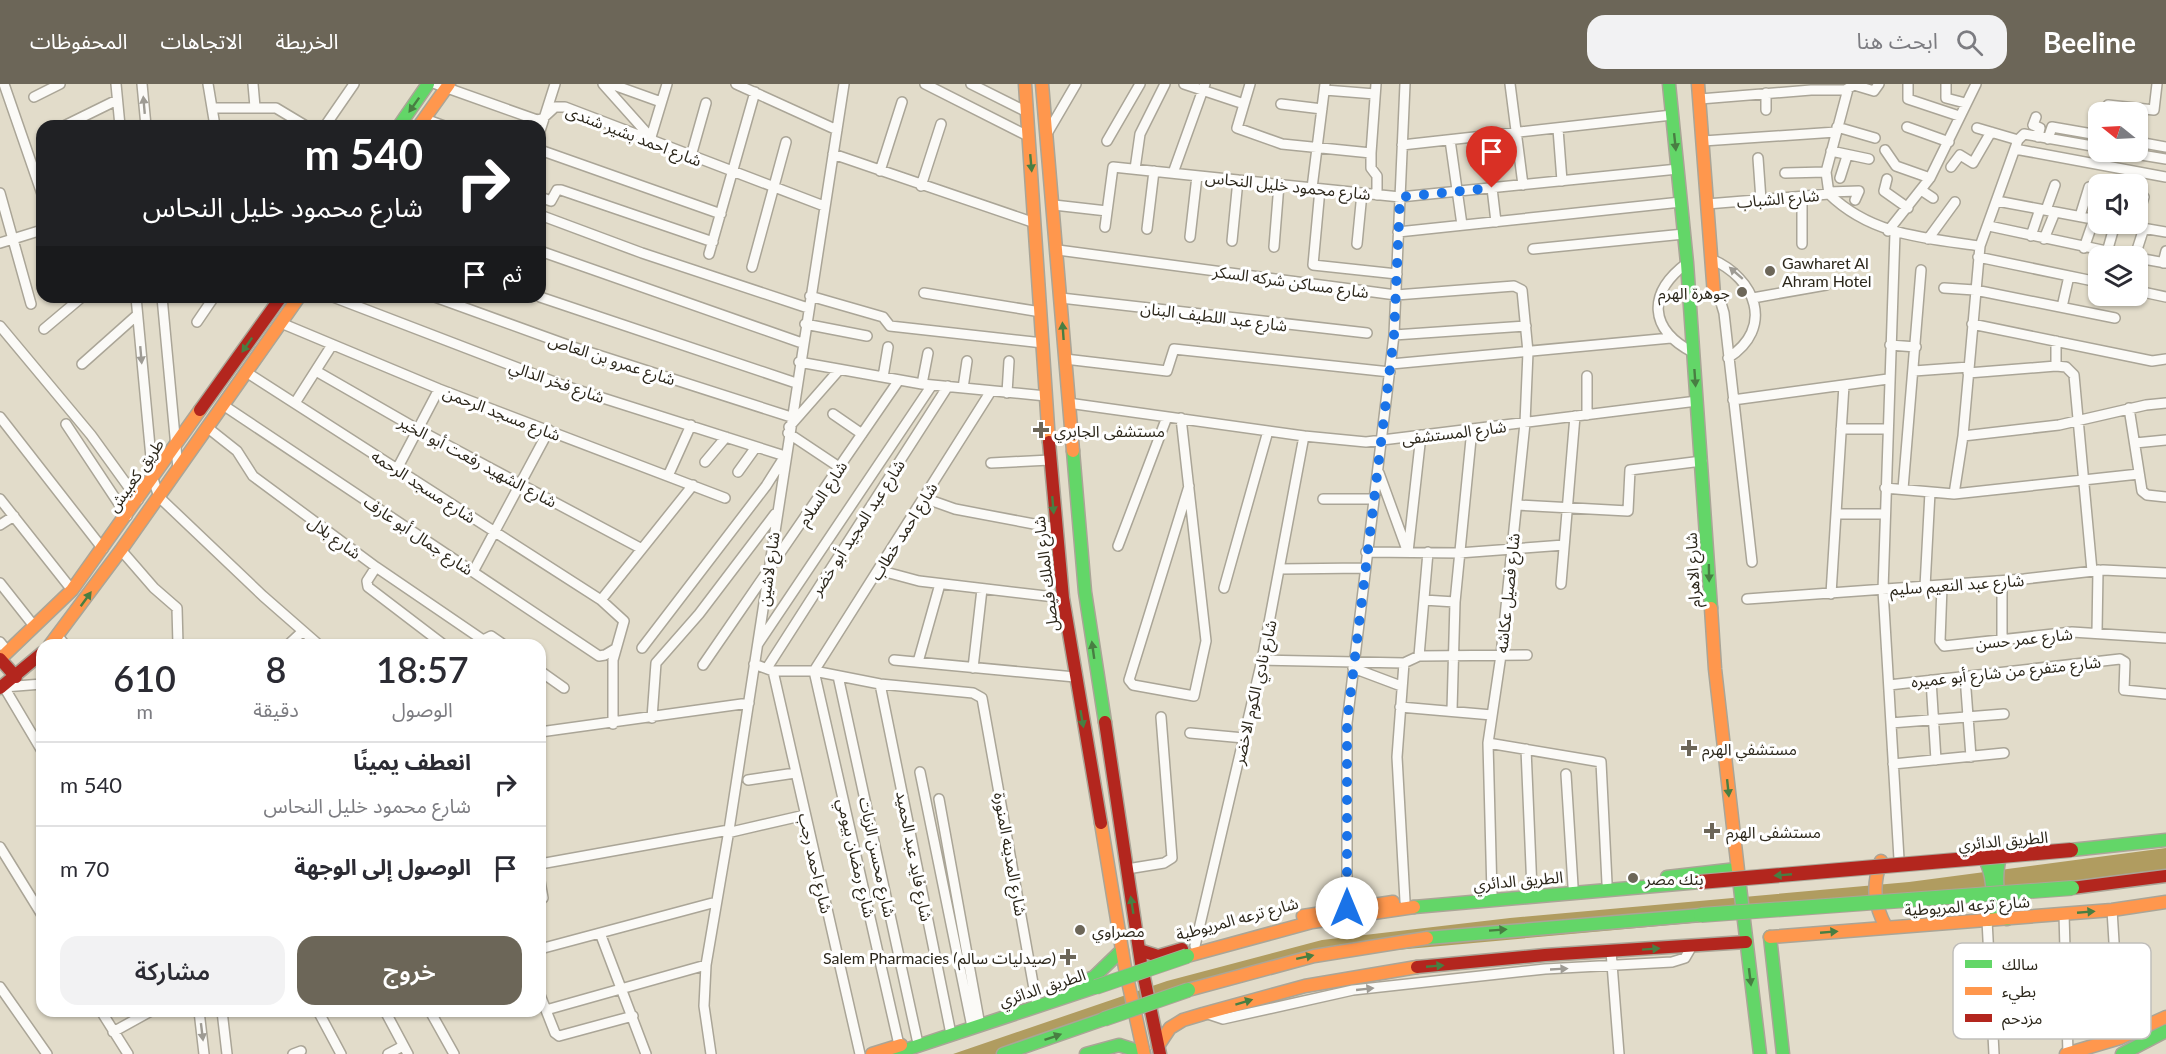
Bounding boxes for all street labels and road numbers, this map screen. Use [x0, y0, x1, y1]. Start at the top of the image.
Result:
street label: شارع احمد بشير شندى [562, 100, 704, 173]
street label: شارع محمود خليل النحاس [1204, 167, 1372, 207]
street label: شارع الشباب [1736, 185, 1820, 215]
street label: شارع مساكن شركه السكر [1210, 261, 1370, 305]
street label: شارع عبد اللطيف البنان [1139, 298, 1288, 338]
street label: شارع عمرو بن العاص [545, 330, 678, 392]
street label: شارع فخر الدالي [506, 356, 607, 410]
street label: شارع مسجد الرحمن [439, 382, 563, 448]
street label: شارع الشهيد رفعت أبو الخير [393, 411, 560, 514]
street label: شارع المستشفى [1401, 416, 1508, 452]
street label: طريق كعبيش [103, 435, 169, 516]
street label: شارع مسجد الرحمه [366, 445, 480, 530]
street label: شارع عبد المجيد أبو خضر [805, 456, 911, 601]
street label: شارع السلام [793, 457, 854, 531]
street label: شارع احمد خطاب [865, 479, 944, 586]
street label: شارع جمال أبو عارف [359, 492, 477, 582]
street label: شارع بلال [303, 512, 365, 566]
street label: شارع الملك فيصل [1028, 515, 1065, 633]
street label: شارع لاشين [753, 531, 787, 608]
street label: شارع فصيل عكاشه [1491, 532, 1527, 654]
street label: شارع الاهرام [1681, 532, 1707, 608]
street label: شارع عبد النعيم سليم [1889, 570, 2025, 602]
street label: شارع نادي الكوم الاخضر [1228, 618, 1284, 768]
street label: شارع عمر حسن [1974, 623, 2074, 657]
street label: شارع متفرع من شارع أبو عميره [1910, 652, 2102, 694]
street label: شارع فايد عبد الحميد [889, 789, 937, 924]
street label: شارع المدينه المنورة [987, 791, 1031, 918]
street label: شارع محسن الزيات [852, 795, 900, 920]
street label: شارع رمضان بيومي [830, 797, 880, 920]
street label: شارع احمد رجب [791, 811, 837, 916]
street label: الطريق الدائري [1957, 827, 2049, 857]
street label: الطريق الدائري [1472, 867, 1564, 897]
street label: شارع ترعه المريوطية [1904, 891, 2031, 923]
street label: شارع ترعه المريوطية [1174, 893, 1301, 947]
street label: الطريق الدائري [996, 964, 1089, 1013]

